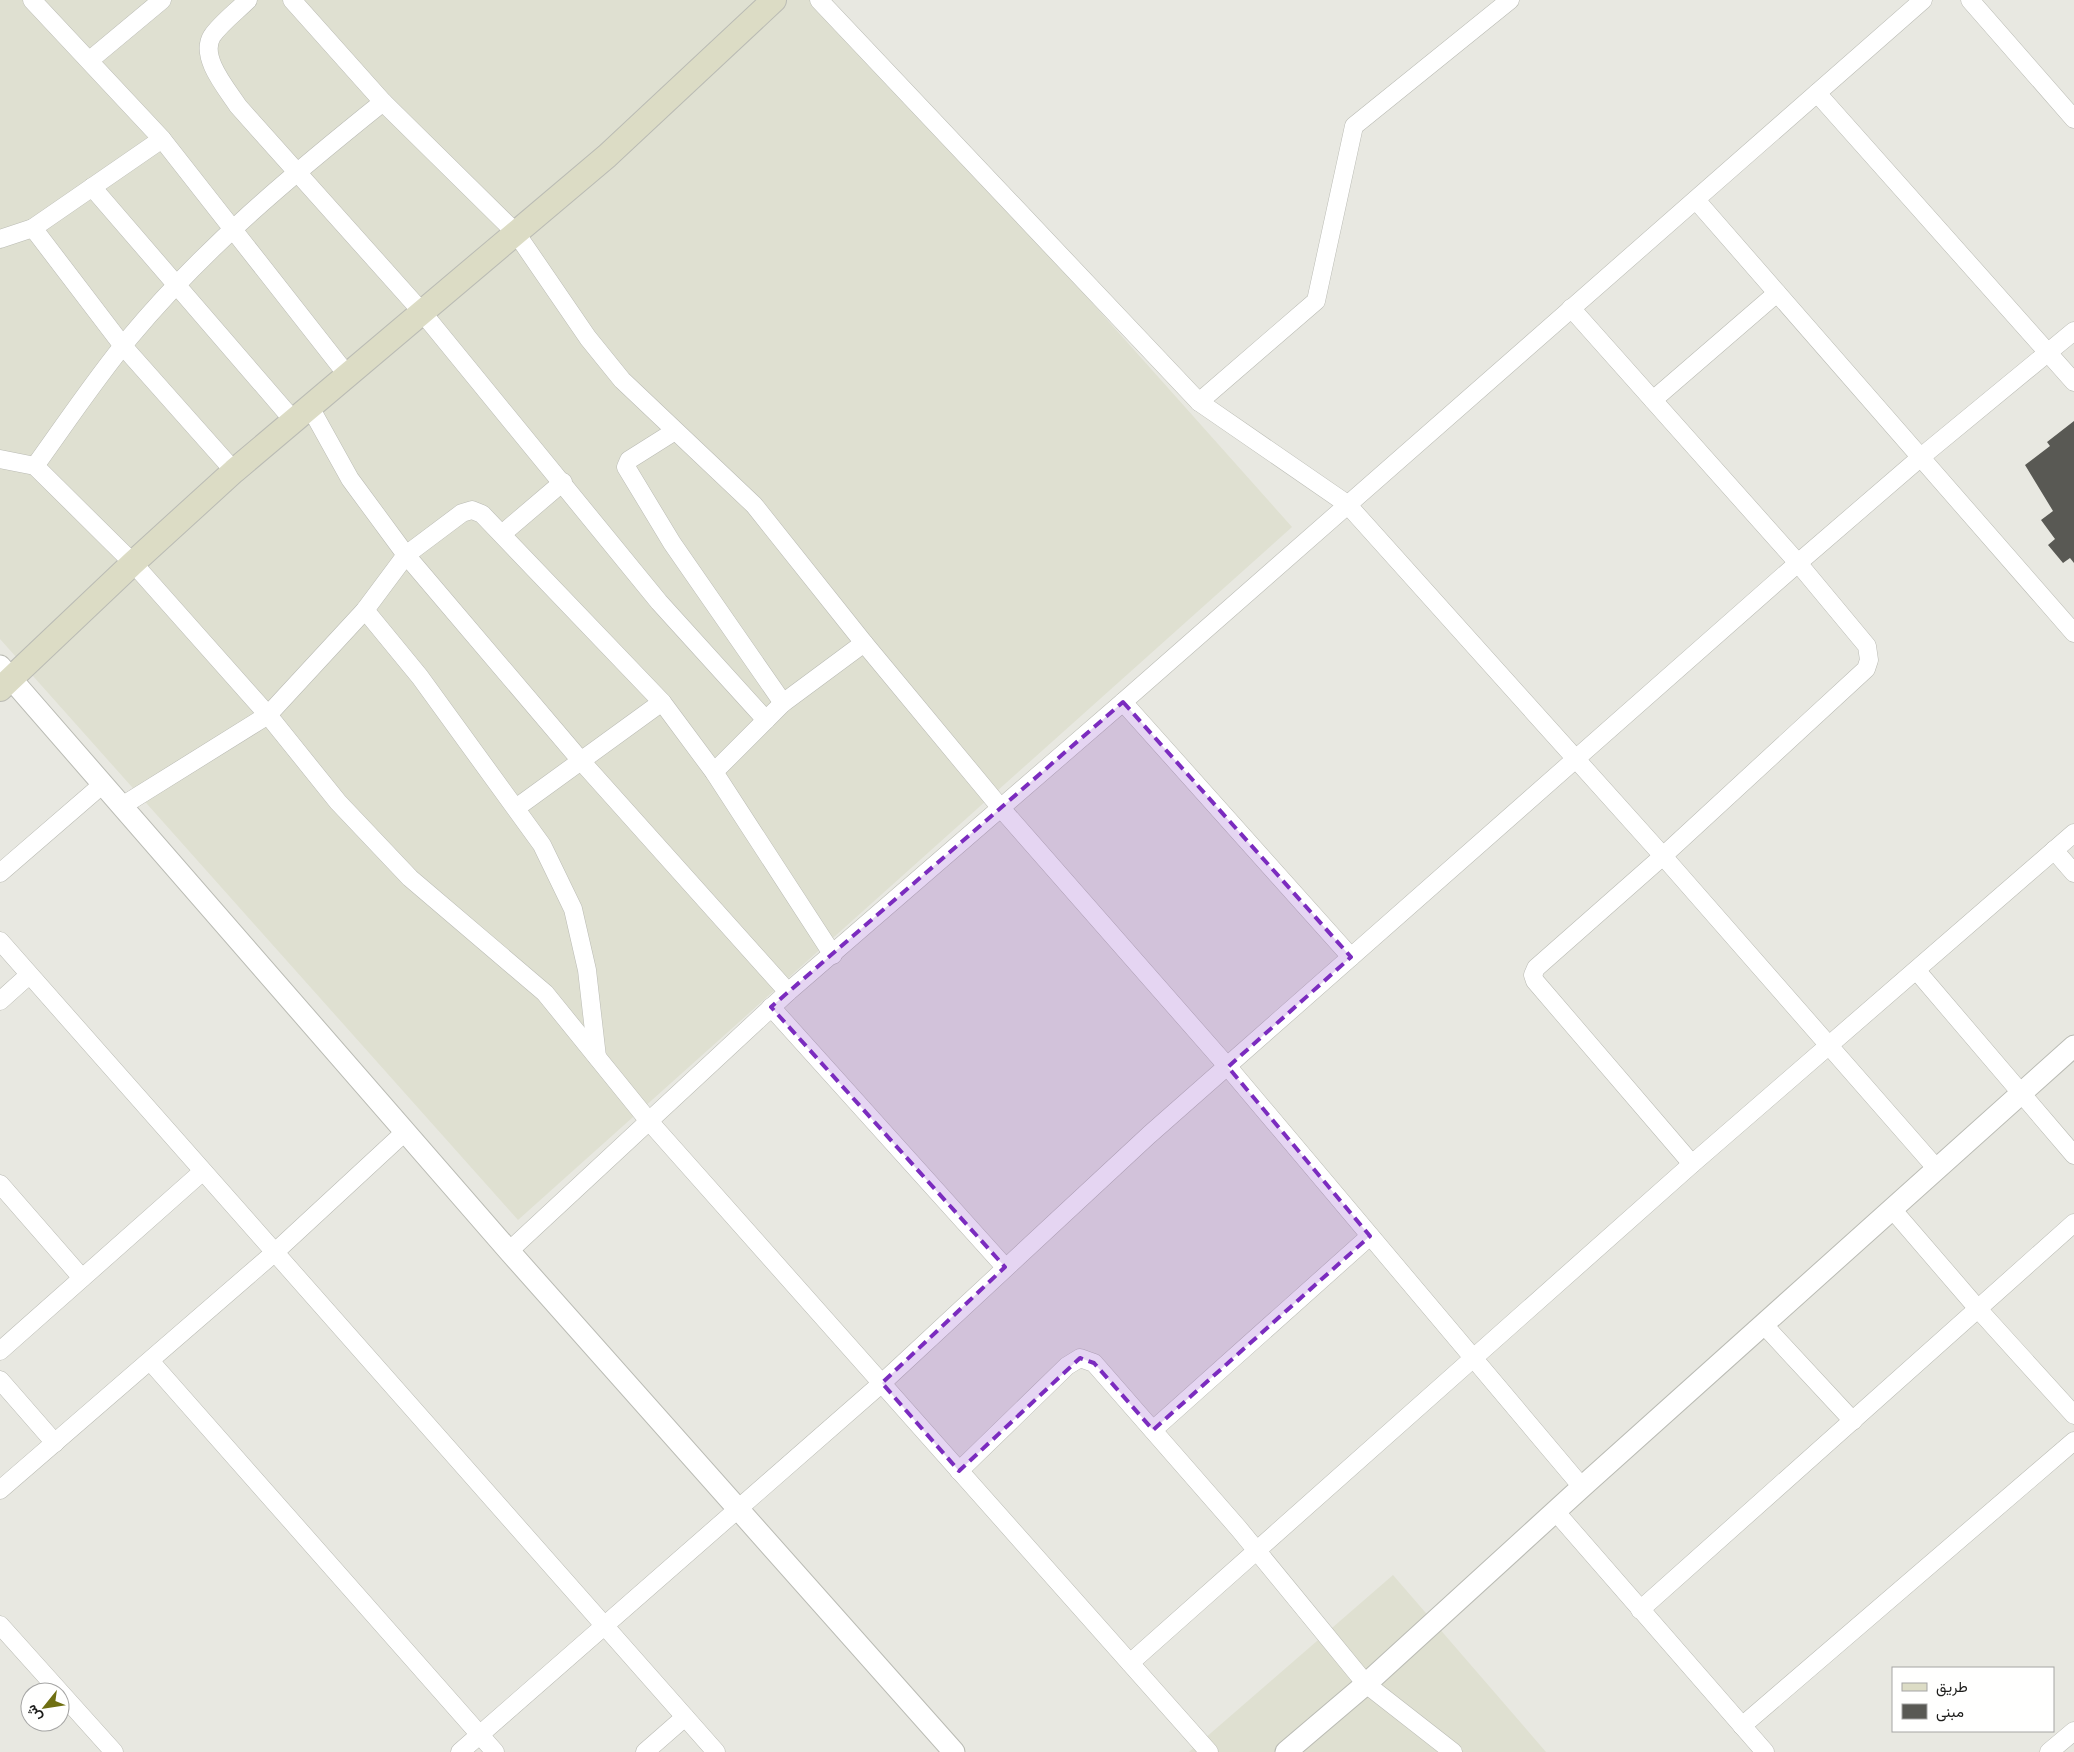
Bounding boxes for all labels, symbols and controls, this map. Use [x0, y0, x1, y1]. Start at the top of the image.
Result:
legend [1892, 1667, 2054, 1732]
text: طريق [1936, 1679, 1968, 1698]
north arrow [20, 1682, 70, 1732]
text: ش [23, 1701, 47, 1724]
text: مبنى [1936, 1704, 1964, 1723]

